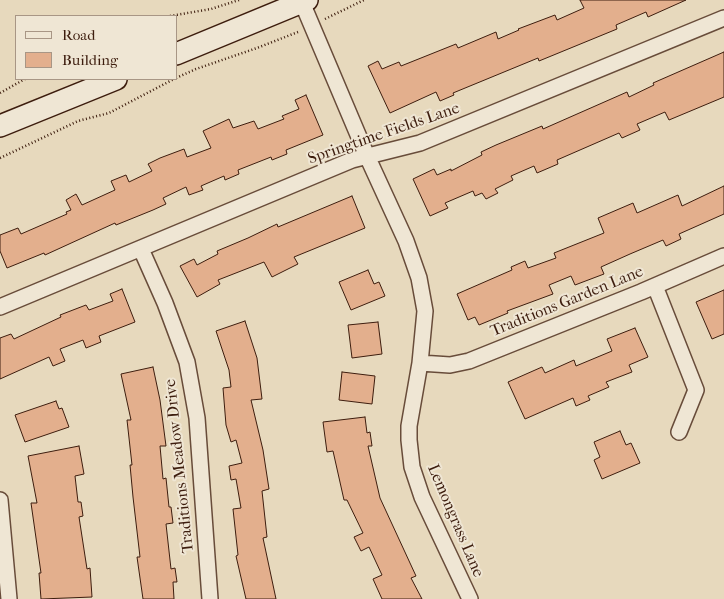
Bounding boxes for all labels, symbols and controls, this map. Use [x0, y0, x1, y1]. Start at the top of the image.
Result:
legend [15, 15, 178, 80]
text: Road [62, 26, 95, 44]
text: Building [62, 51, 118, 69]
street label: Springtime Fields Lane [306, 99, 462, 169]
street label: Traditions Garden Lane [488, 263, 646, 341]
street label: Traditions Meadow Drive [161, 378, 199, 554]
street label: Lemongrass Lane [423, 462, 487, 580]

